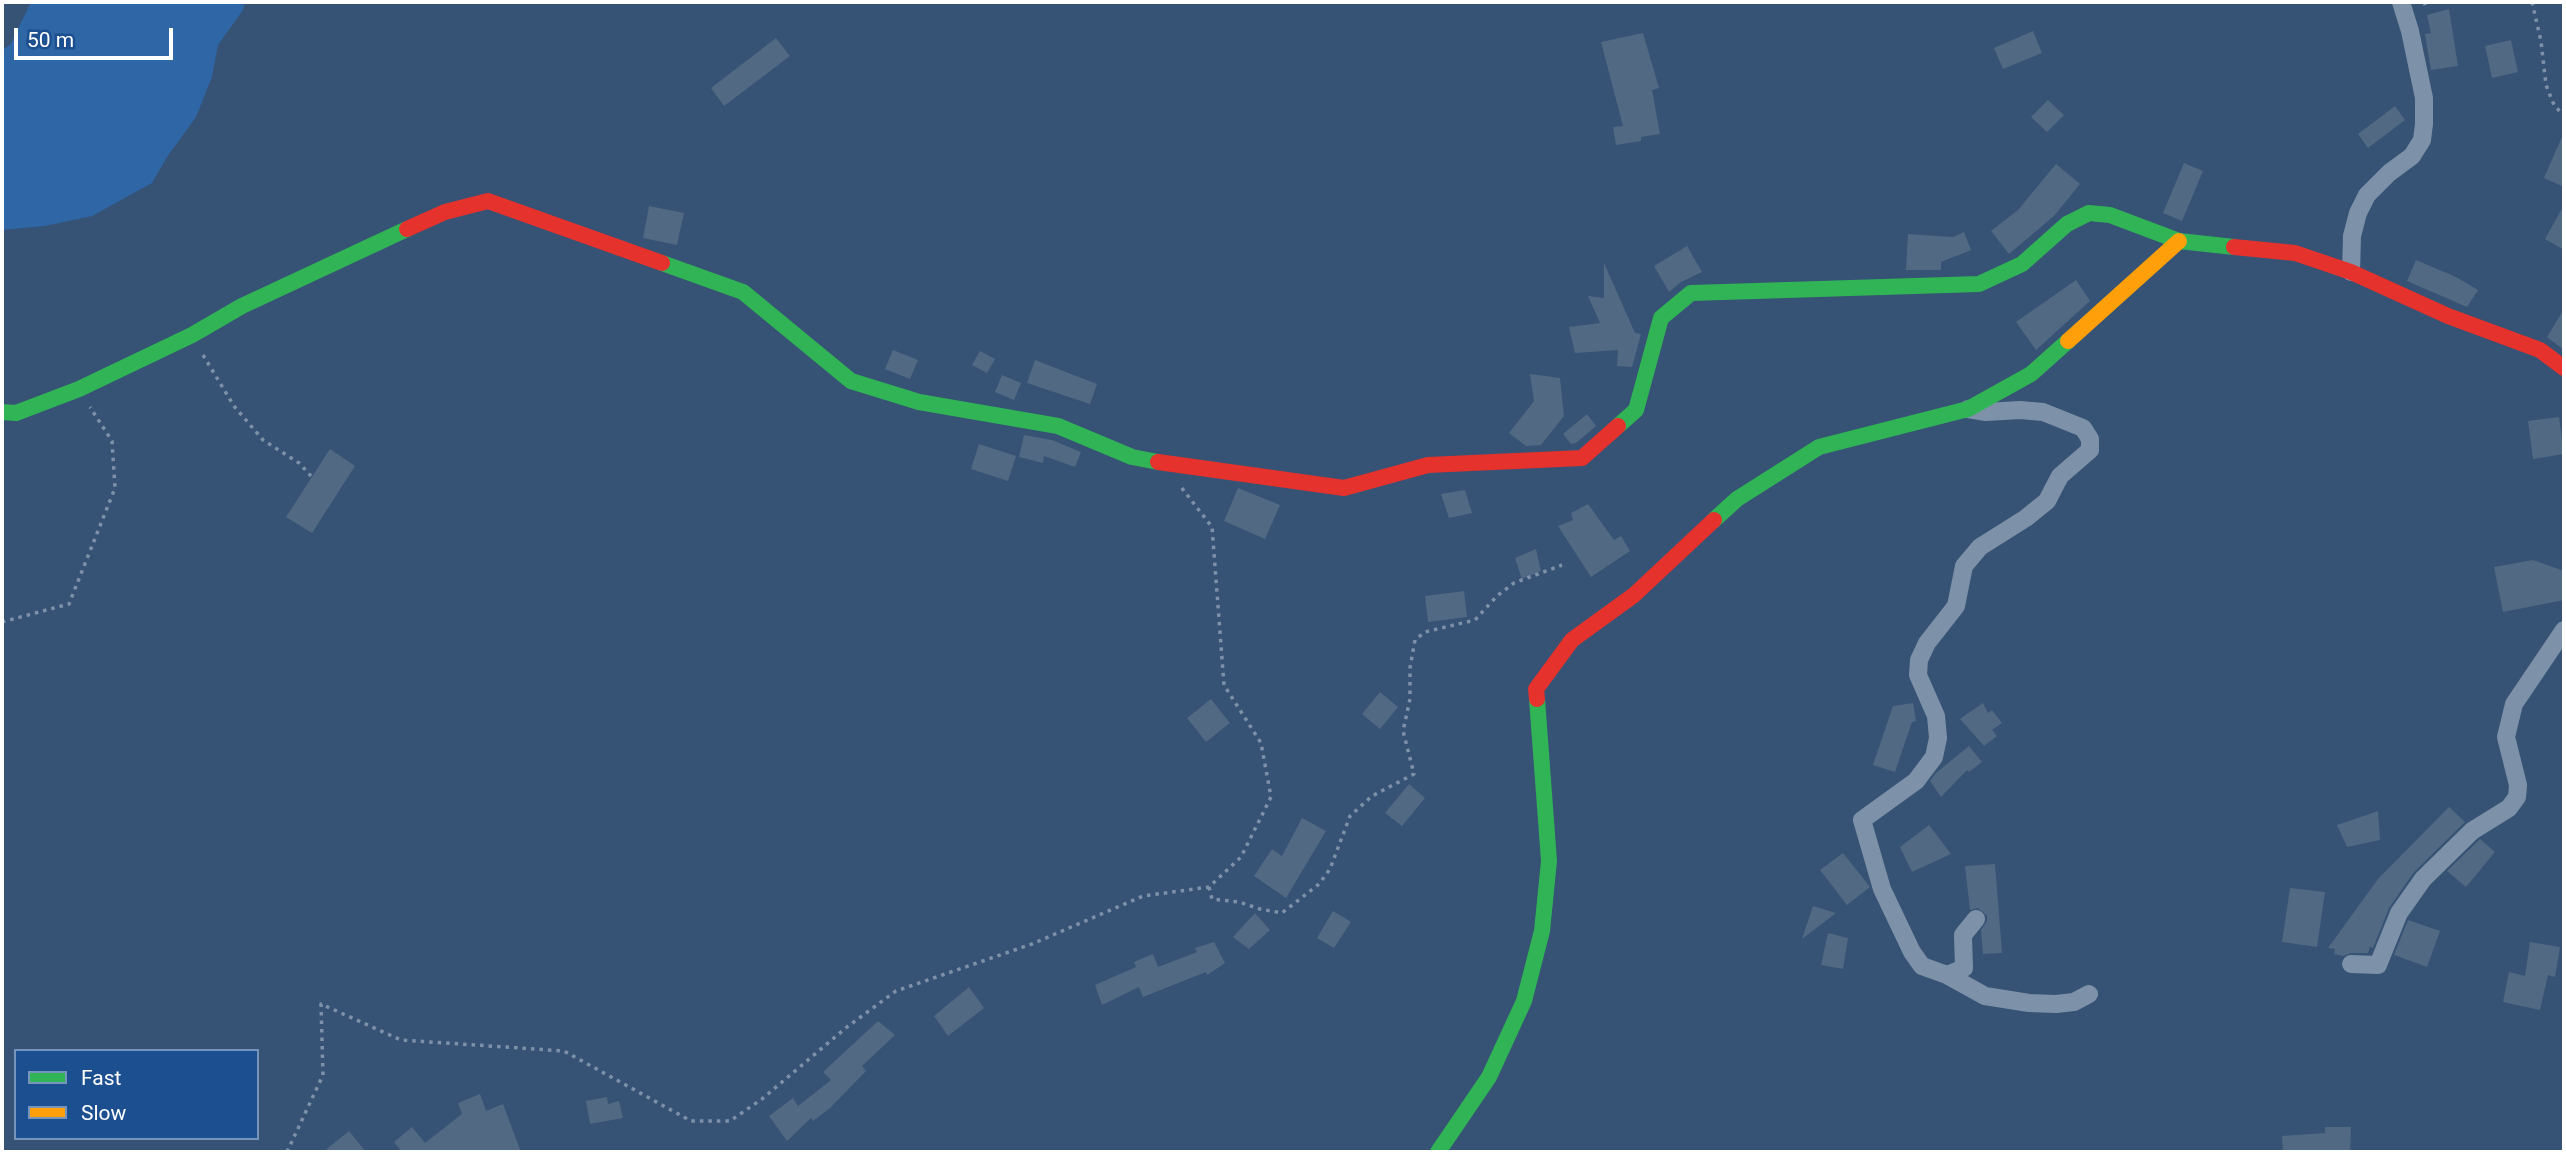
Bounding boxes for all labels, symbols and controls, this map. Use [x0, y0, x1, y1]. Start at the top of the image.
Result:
scale bar [18, 14, 177, 58]
text: 50 m [27, 28, 74, 52]
legend [14, 1049, 259, 1140]
text: Fast [81, 1066, 121, 1090]
text: Slow [81, 1101, 126, 1125]

